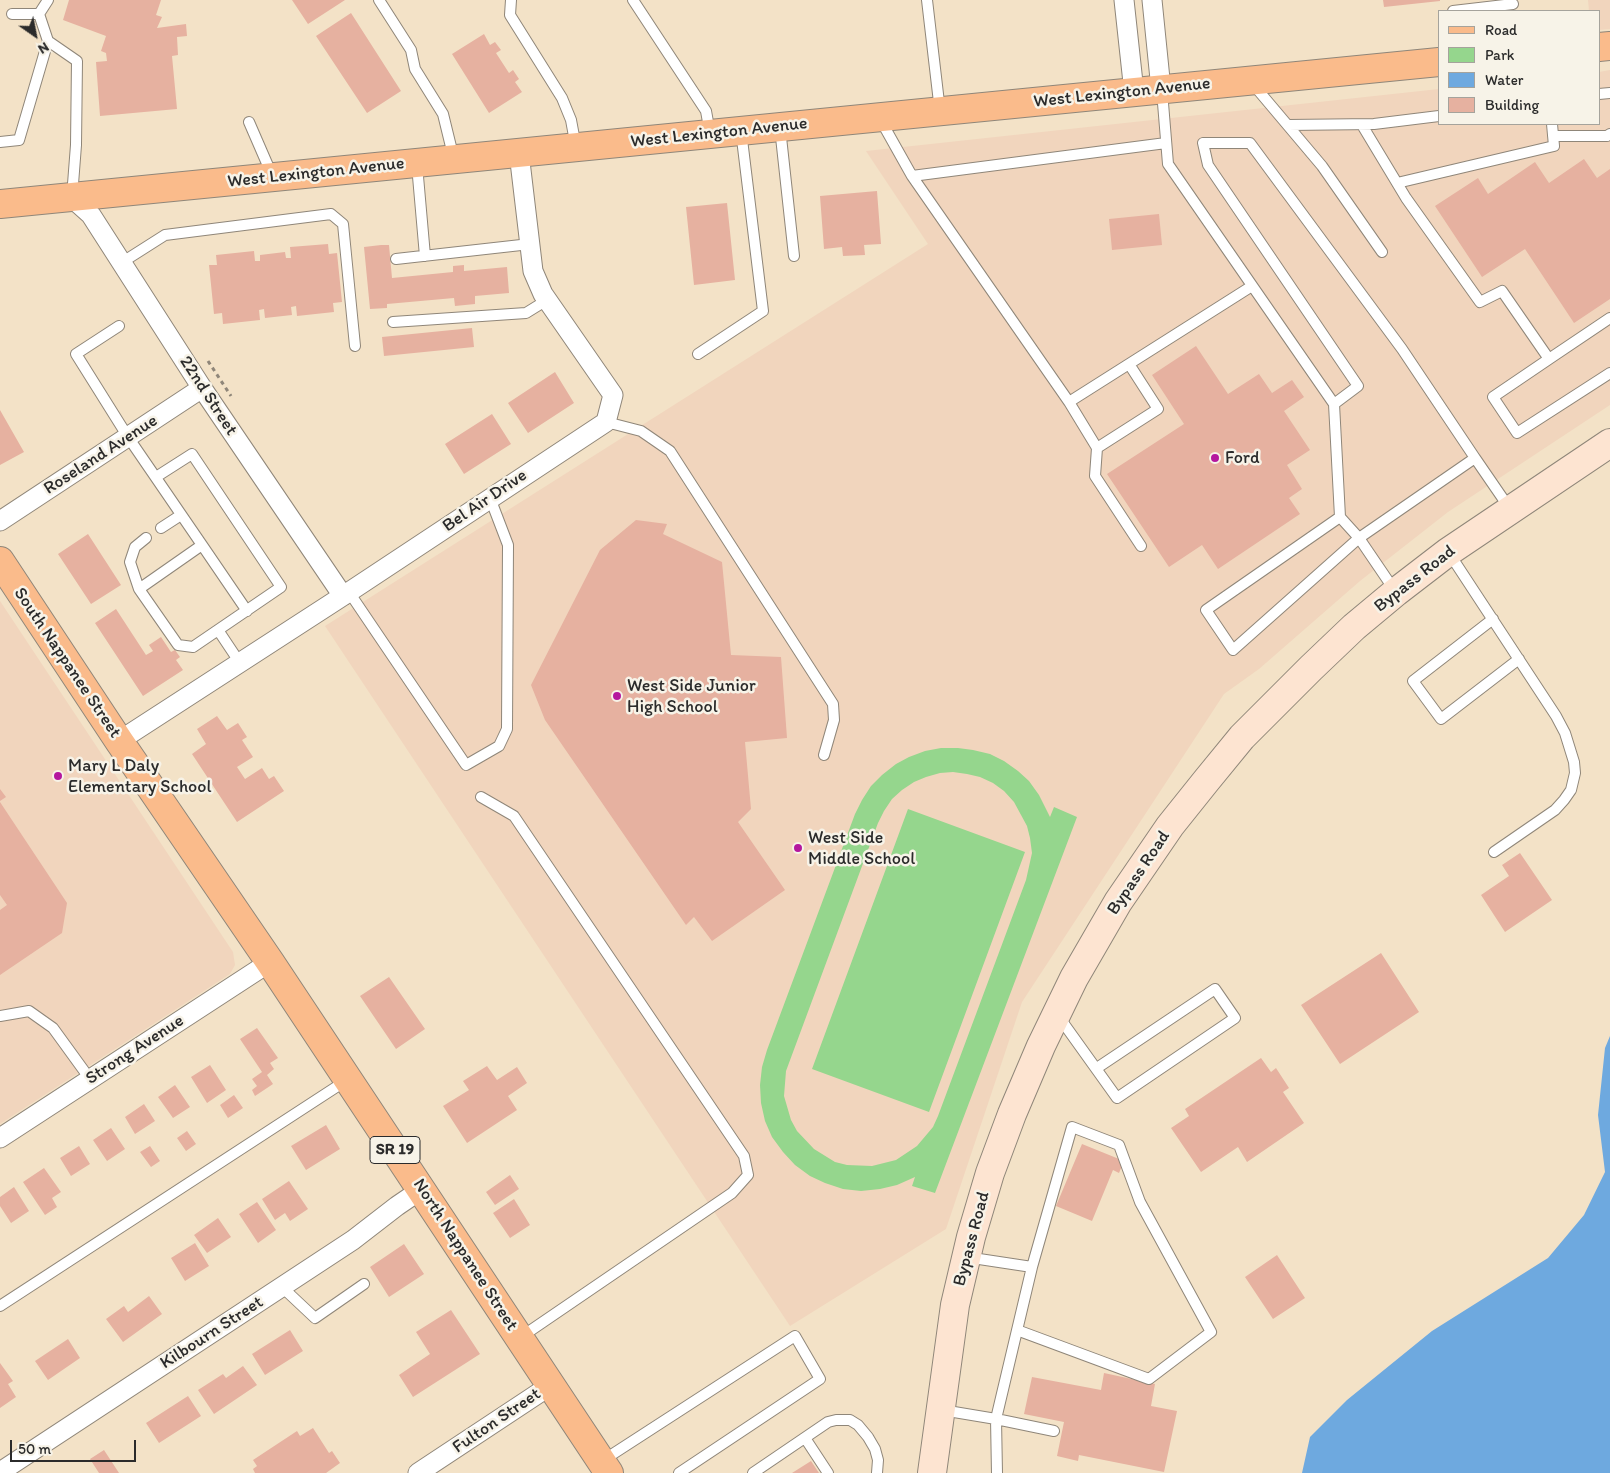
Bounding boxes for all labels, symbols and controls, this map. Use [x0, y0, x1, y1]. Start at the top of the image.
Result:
north arrow [10, 10, 60, 60]
legend [1438, 10, 1600, 125]
text: Road [1485, 21, 1517, 39]
text: N [35, 38, 52, 58]
text: Park [1485, 46, 1515, 64]
text: Water [1485, 71, 1523, 89]
street label: West Lexington Avenue [1032, 73, 1212, 113]
text: Building [1485, 96, 1539, 114]
street label: West Lexington Avenue [629, 113, 809, 153]
street label: West Lexington Avenue [226, 153, 406, 193]
street label: 22nd Street [174, 352, 242, 440]
street label: Roseland Avenue [40, 410, 162, 500]
place label: Ford [1225, 447, 1260, 469]
marker: Ford [1209, 452, 1221, 464]
street label: Bel Air Drive [439, 465, 531, 537]
street label: Bypass Road [1370, 541, 1460, 617]
street label: South Nappanee Street [9, 584, 125, 742]
place label: West Side Junior High School [627, 675, 756, 718]
marker: West Side Junior High School [611, 690, 623, 702]
place label: Mary L Daly Elementary School [68, 755, 212, 798]
marker: Mary L Daly Elementary School [52, 770, 64, 782]
place label: West Side Middle School [808, 827, 915, 870]
street label: Bypass Road [1103, 827, 1175, 919]
marker: West Side Middle School [792, 842, 804, 854]
street label: Strong Avenue [82, 1010, 188, 1090]
road number: SR 19 [370, 1136, 420, 1164]
street label: North Nappanee Street [408, 1175, 522, 1335]
street label: Bypass Road [949, 1189, 995, 1289]
street label: Kilbourn Street [156, 1292, 268, 1374]
street label: Fulton Street [449, 1384, 545, 1458]
scale bar [12, 1430, 139, 1462]
text: 50 m [18, 1440, 51, 1458]

